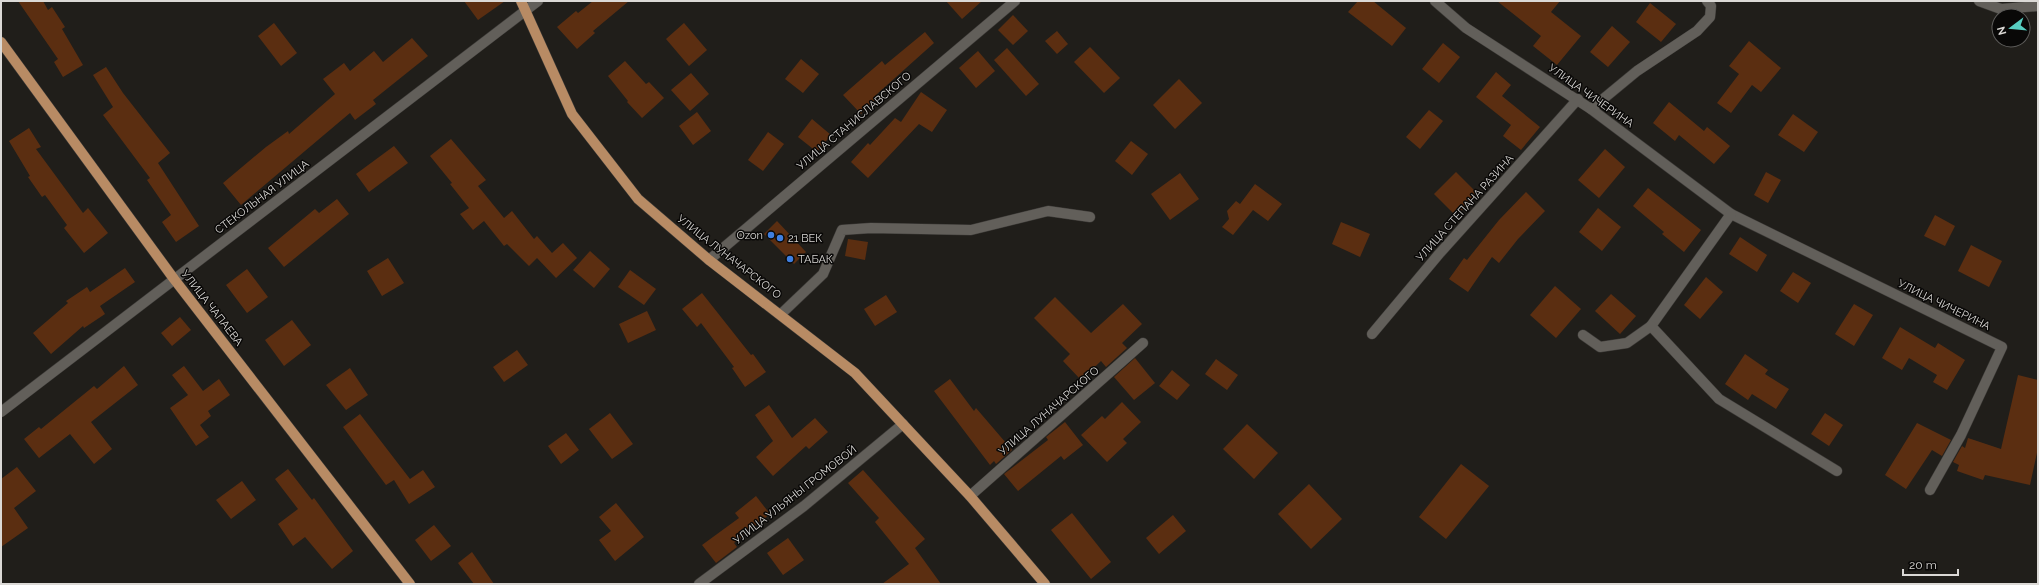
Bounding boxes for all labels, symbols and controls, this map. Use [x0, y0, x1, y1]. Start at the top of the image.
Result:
north arrow [1991, 8, 2031, 48]
text: N [1994, 25, 2009, 36]
street label: УЛИЦА ЧИЧЕРИНА [1546, 62, 1637, 131]
street label: УЛИЦА СТАНИСЛАВСКОГО [794, 69, 914, 173]
street label: УЛИЦА СТЕПАНА РАЗИНА [1414, 152, 1517, 264]
street label: СТЕКОЛЬНАЯ УЛИЦА [212, 157, 312, 237]
street label: УЛИЦА ЛУНАЧАРСКОГО [674, 212, 784, 302]
place label: Ozon [736, 229, 763, 242]
marker: Ozon [766, 230, 776, 240]
place label: 21 ВЕК [788, 232, 822, 245]
marker: 21 ВЕК [775, 233, 785, 243]
place label: ТАБАК [798, 253, 833, 266]
marker: ТАБАК [785, 254, 795, 264]
street label: УЛИЦА ЧАПАЕВА [178, 268, 246, 349]
street label: УЛИЦА ЧИЧЕРИНА [1896, 277, 1993, 333]
street label: УЛИЦА ЛУНАЧАРСКОГО [996, 364, 1102, 458]
street label: УЛИЦА УЛЬЯНЫ ГРОМОВОЙ [731, 443, 859, 547]
scale bar [1903, 551, 1958, 577]
text: 20 m [1909, 558, 1937, 572]

